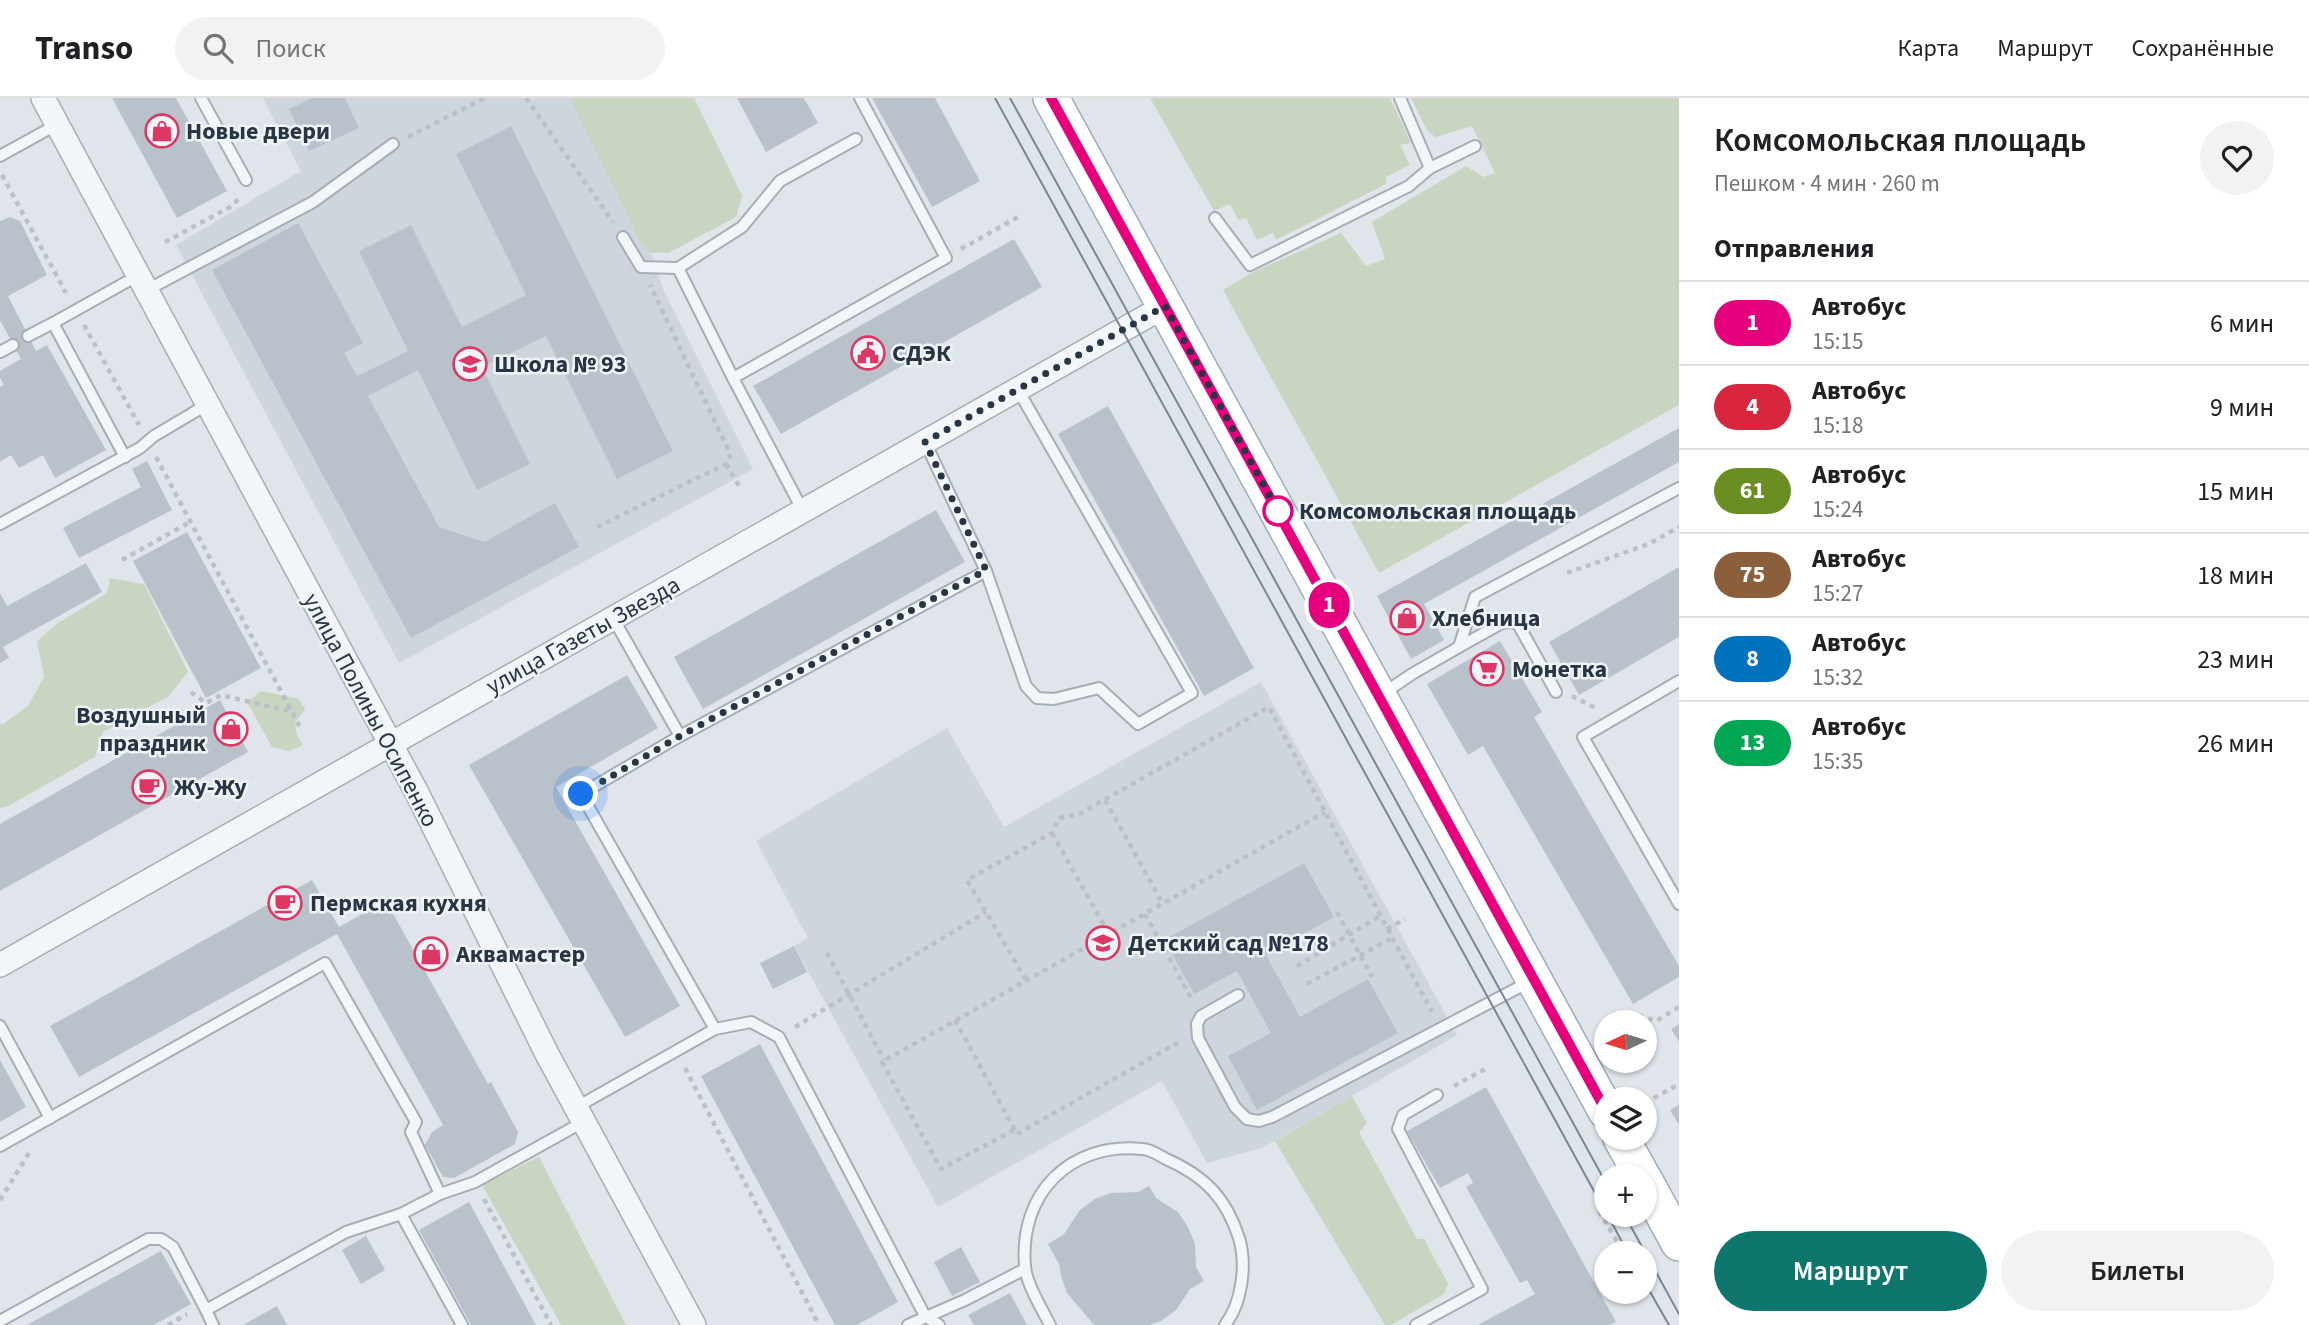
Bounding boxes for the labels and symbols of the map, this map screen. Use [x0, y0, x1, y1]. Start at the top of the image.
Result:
shop icon: Новые двери [143, 112, 181, 150]
place label: Новые двери [186, 114, 330, 149]
public building icon: СДЭК [849, 334, 887, 372]
place label: СДЭК [892, 336, 951, 371]
school or university icon: Школа № 93 [451, 345, 489, 383]
place label: Школа № 93 [494, 347, 626, 382]
place label: Комсомольская площадь [1299, 494, 1576, 529]
marker: Комсомольская площадь [1263, 496, 1293, 526]
street label: улица Газеты Звезда [480, 567, 687, 703]
line badge: 1 [1306, 582, 1352, 628]
street label: улица Полины Осипенко [294, 587, 447, 833]
shop icon: Хлебница [1388, 599, 1426, 637]
place label: Хлебница [1432, 601, 1540, 636]
supermarket icon: Монетка [1468, 650, 1506, 688]
place label: Монетка [1512, 652, 1607, 687]
place label: Воздушный праздник [76, 698, 207, 761]
shop icon: Воздушный праздник [212, 710, 250, 748]
cafe icon: Жу-Жу [130, 768, 168, 806]
place label: Жу-Жу [174, 770, 247, 805]
your location [563, 776, 598, 811]
cafe icon: Пермская кухня [266, 884, 304, 922]
place label: Пермская кухня [310, 886, 487, 921]
school or university icon: Детский сад №178 [1084, 924, 1122, 962]
place label: Детский сад №178 [1128, 926, 1329, 961]
shop icon: Аквамастер [412, 935, 450, 973]
place label: Аквамастер [455, 937, 585, 972]
north arrow [1594, 1010, 1657, 1073]

